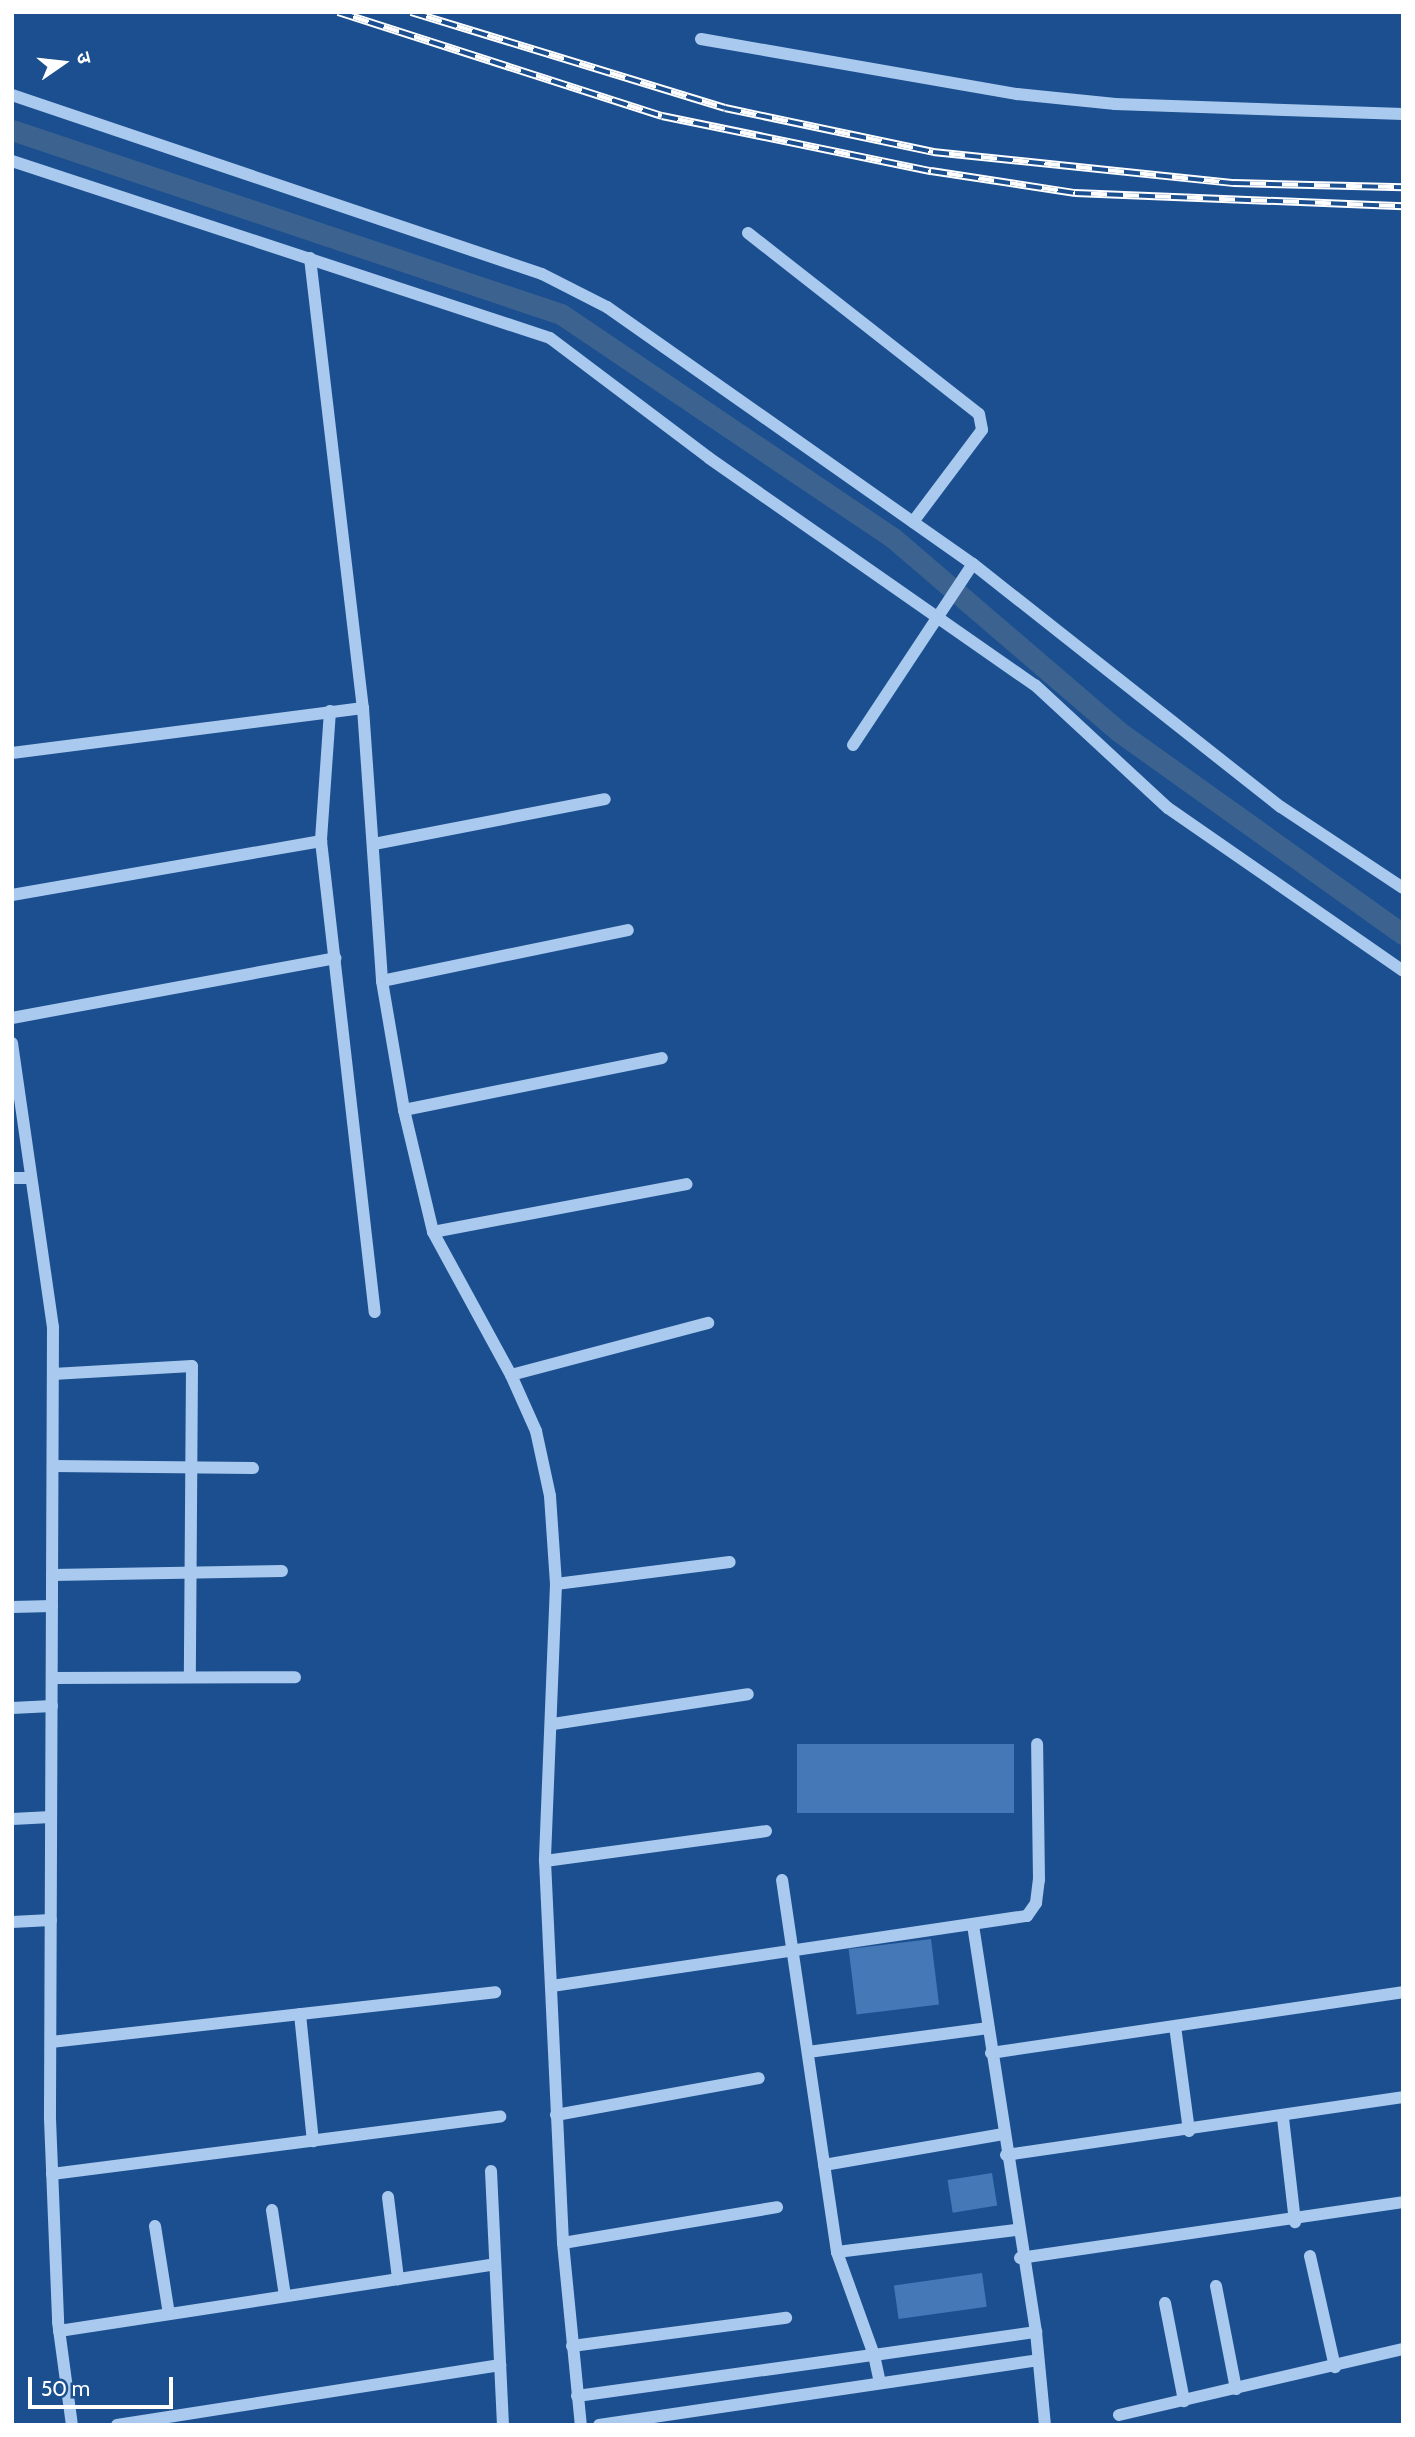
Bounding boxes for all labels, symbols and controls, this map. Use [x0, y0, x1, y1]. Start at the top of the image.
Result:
north arrow [28, 28, 98, 98]
text: उ [71, 50, 96, 66]
scale bar [32, 2364, 177, 2408]
text: 50 m [41, 2376, 90, 2401]

